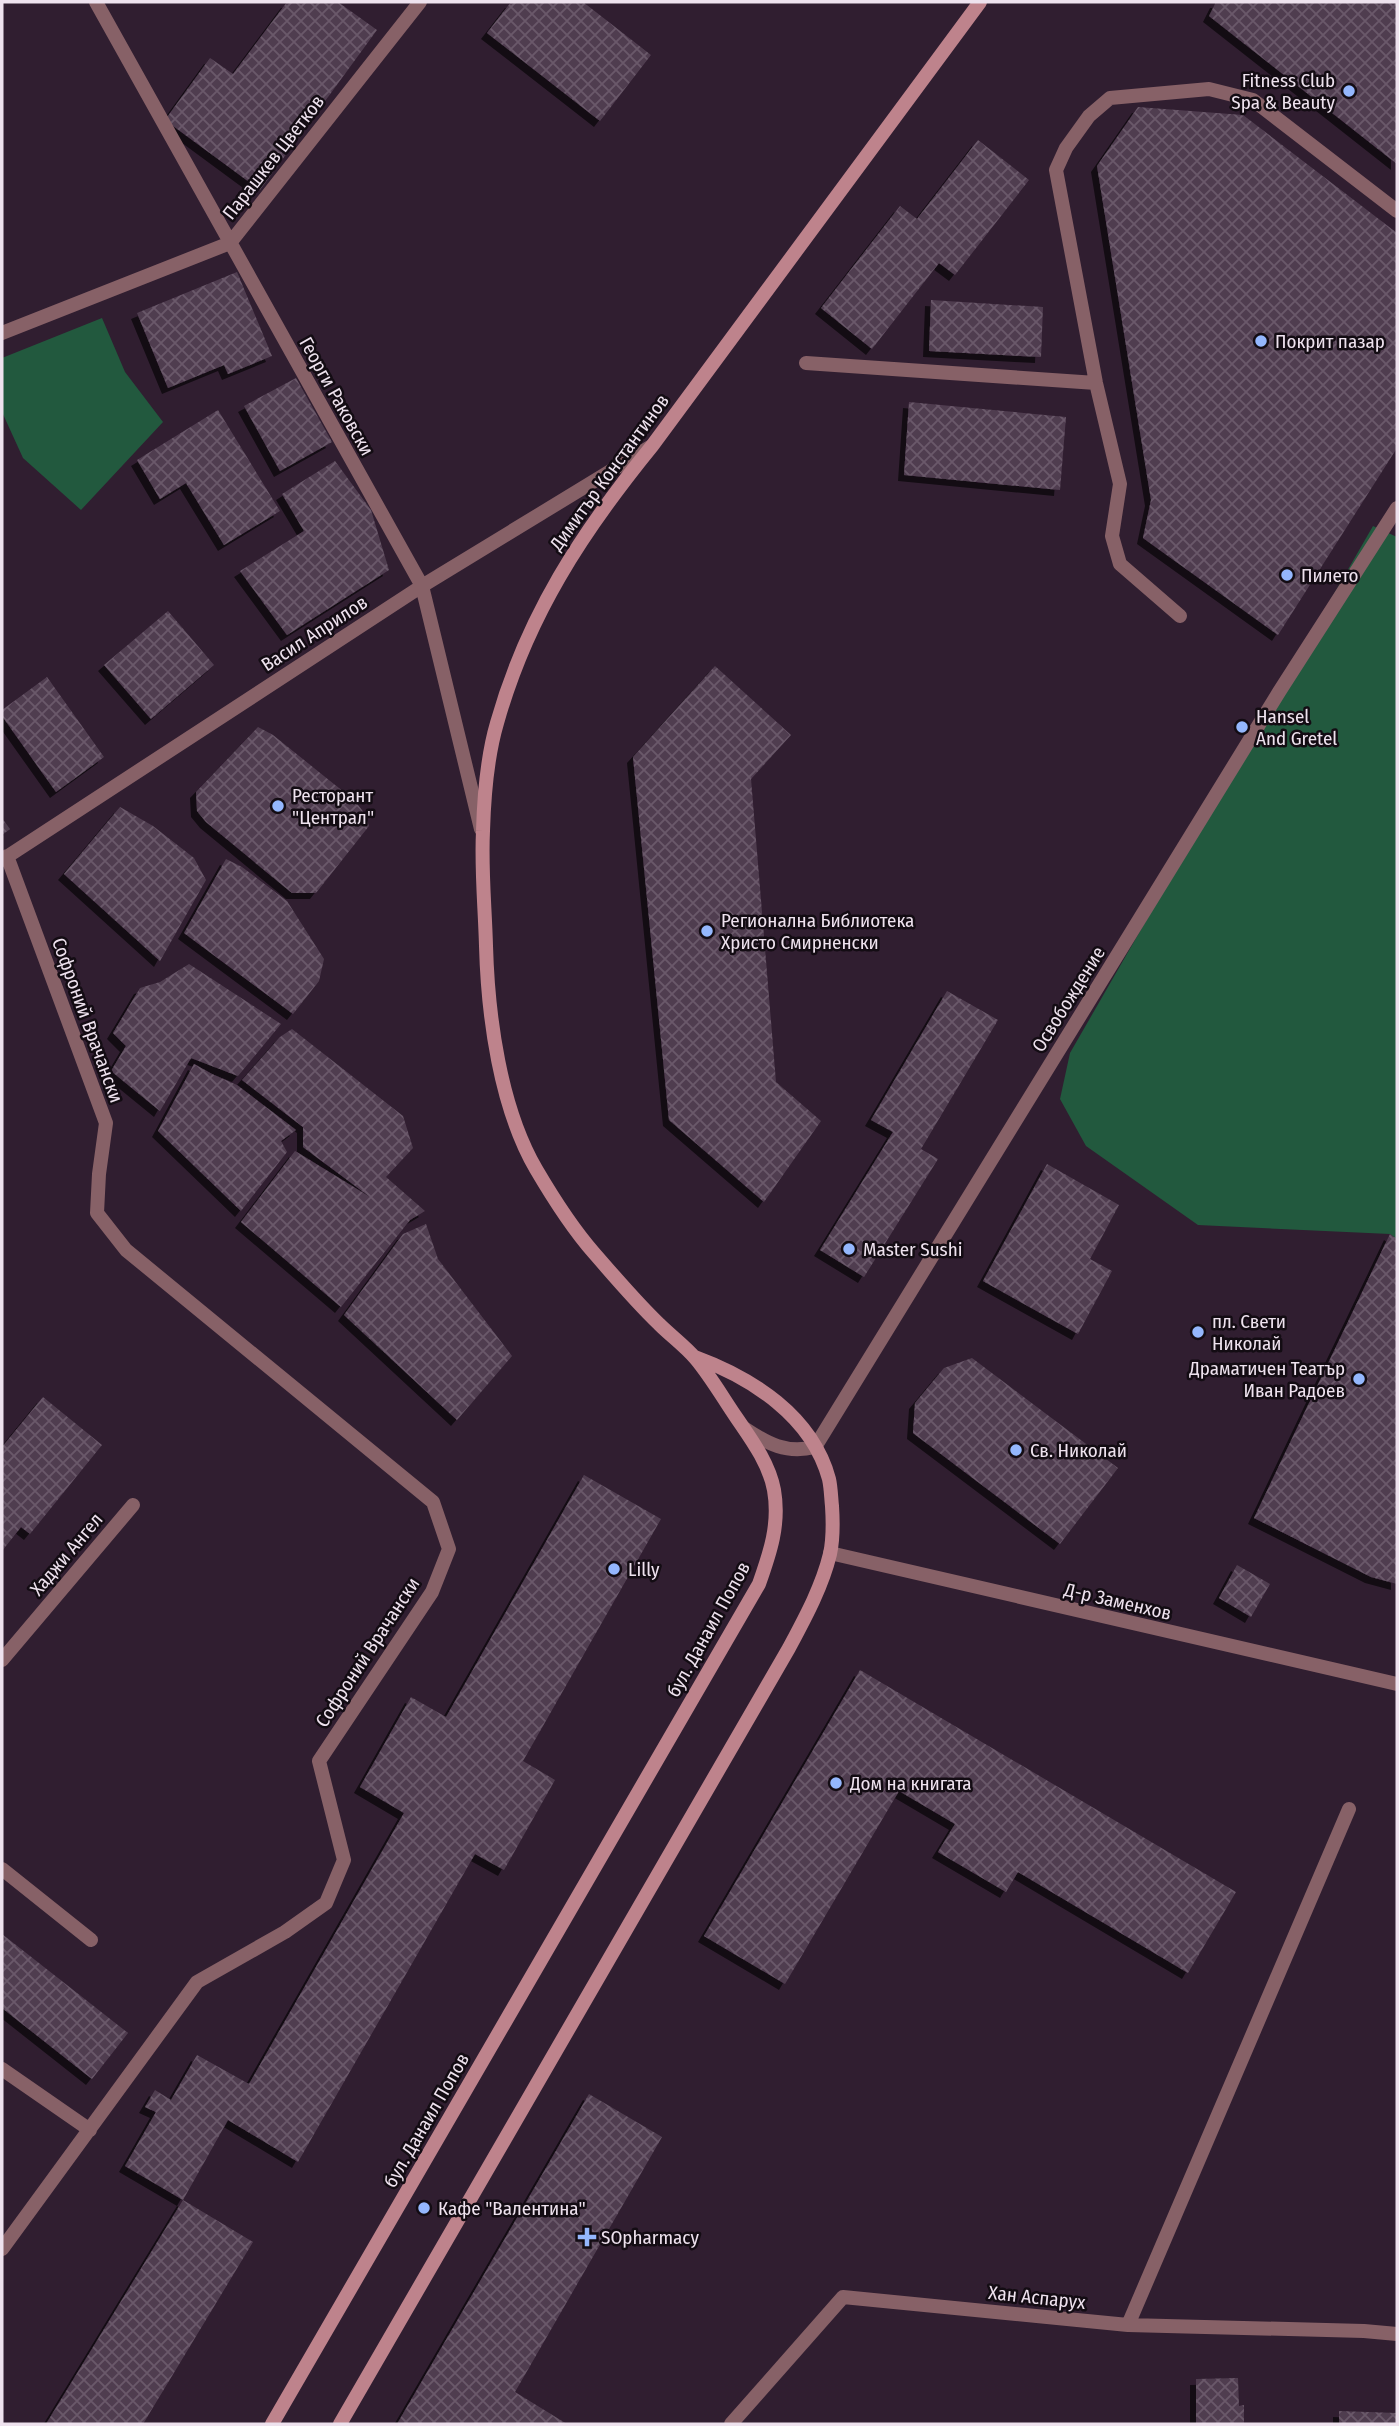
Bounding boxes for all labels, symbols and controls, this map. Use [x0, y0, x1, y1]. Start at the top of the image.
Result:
place label: Fitness Club Spa & Beauty [1231, 69, 1336, 114]
marker: Fitness Club Spa & Beauty [1341, 83, 1357, 99]
street label: Парашкев Цветков [218, 90, 329, 224]
place label: Покрит пазар [1275, 330, 1385, 353]
street label: Георги Раковски [294, 333, 379, 460]
marker: Покрит пазар [1253, 333, 1269, 349]
street label: Димитър Константинов [544, 390, 674, 556]
place label: Пилето [1301, 564, 1359, 587]
marker: Пилето [1279, 567, 1295, 583]
street label: Васил Априлов [257, 591, 372, 676]
place label: Hansel And Gretel [1256, 705, 1337, 750]
marker: Hansel And Gretel [1234, 719, 1250, 735]
place label: Ресторант "Централ" [292, 784, 374, 829]
marker: Ресторант "Централ" [270, 798, 286, 814]
place label: Регионална Библиотека Христо Смирненски [721, 909, 914, 954]
marker: Регионална Библиотека Христо Смирненски [699, 923, 715, 939]
street label: Софроний Врачански [47, 934, 128, 1106]
street label: Освобождение [1027, 942, 1110, 1056]
place label: Master Sushi [863, 1238, 962, 1261]
marker: Master Sushi [841, 1241, 857, 1257]
place label: пл. Свети Николай [1212, 1310, 1286, 1355]
marker: пл. Свети Николай [1190, 1324, 1206, 1340]
place label: Драматичен Театър Иван Радоев [1188, 1357, 1345, 1402]
marker: Драматичен Театър Иван Радоев [1351, 1371, 1367, 1387]
place label: Св. Николай [1030, 1439, 1127, 1462]
marker: Св. Николай [1008, 1442, 1024, 1458]
street label: Хаджи Ангел [25, 1508, 108, 1600]
place label: Lilly [628, 1558, 660, 1581]
street label: бул. Данаил Попов [662, 1558, 755, 1701]
marker: Lilly [606, 1561, 622, 1577]
street label: Софроний Врачански [310, 1573, 424, 1732]
street label: Д-р Заменхов [1061, 1578, 1174, 1625]
place label: Дом на книгата [849, 1772, 972, 1795]
marker: Дом на книгата [828, 1775, 844, 1791]
street label: бул. Данаил Попов [379, 2049, 474, 2191]
place label: Кафе "Валентина" [438, 2197, 586, 2220]
marker: Кафе "Валентина" [416, 2200, 432, 2216]
place label: SOpharmacy [601, 2226, 699, 2249]
marker: SOpharmacy [579, 2229, 595, 2245]
street label: Хан Аспарух [987, 2281, 1087, 2314]

